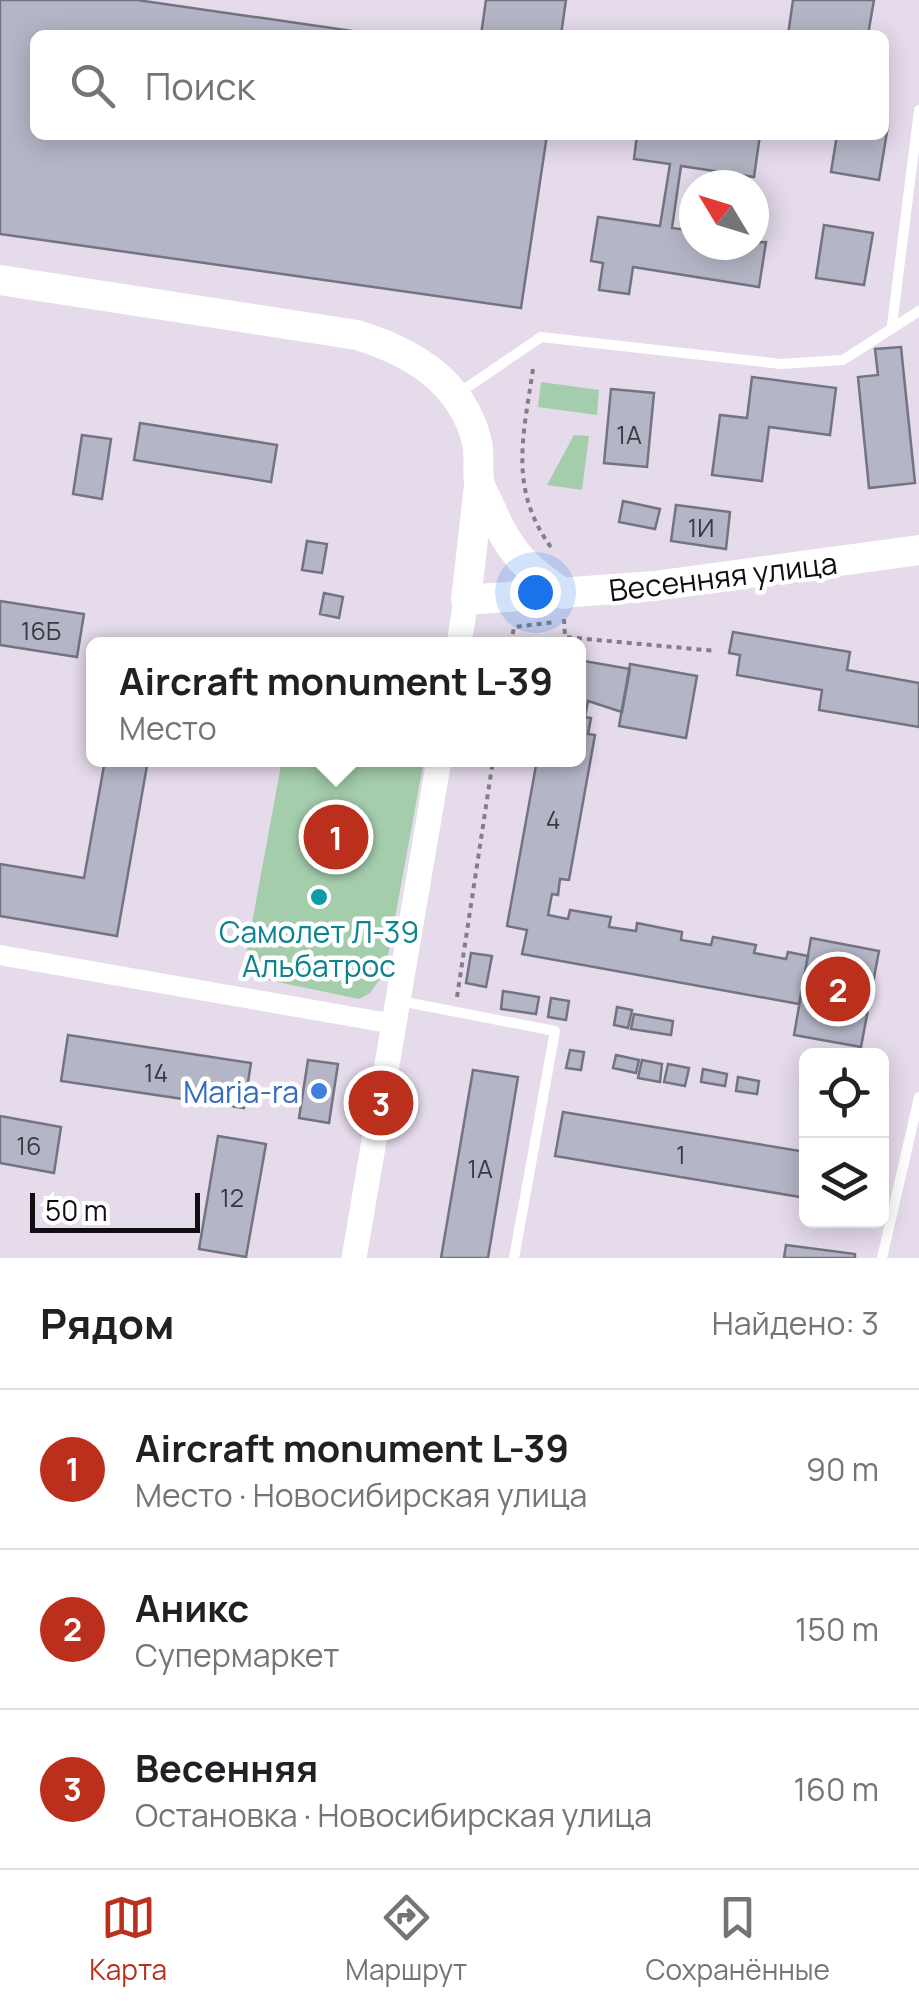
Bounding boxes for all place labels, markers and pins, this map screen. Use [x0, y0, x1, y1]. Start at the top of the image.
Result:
pin: 1 [304, 800, 368, 874]
marker: Самолет Л-39 Альбатрос [308, 886, 330, 908]
place label: Самолет Л-39 Альбатрос [219, 911, 419, 986]
pin: 2 [806, 952, 870, 1026]
pin: 3 [348, 1066, 414, 1140]
place label: Maria-ra [183, 1071, 299, 1112]
marker: Maria-ra [308, 1080, 330, 1102]

